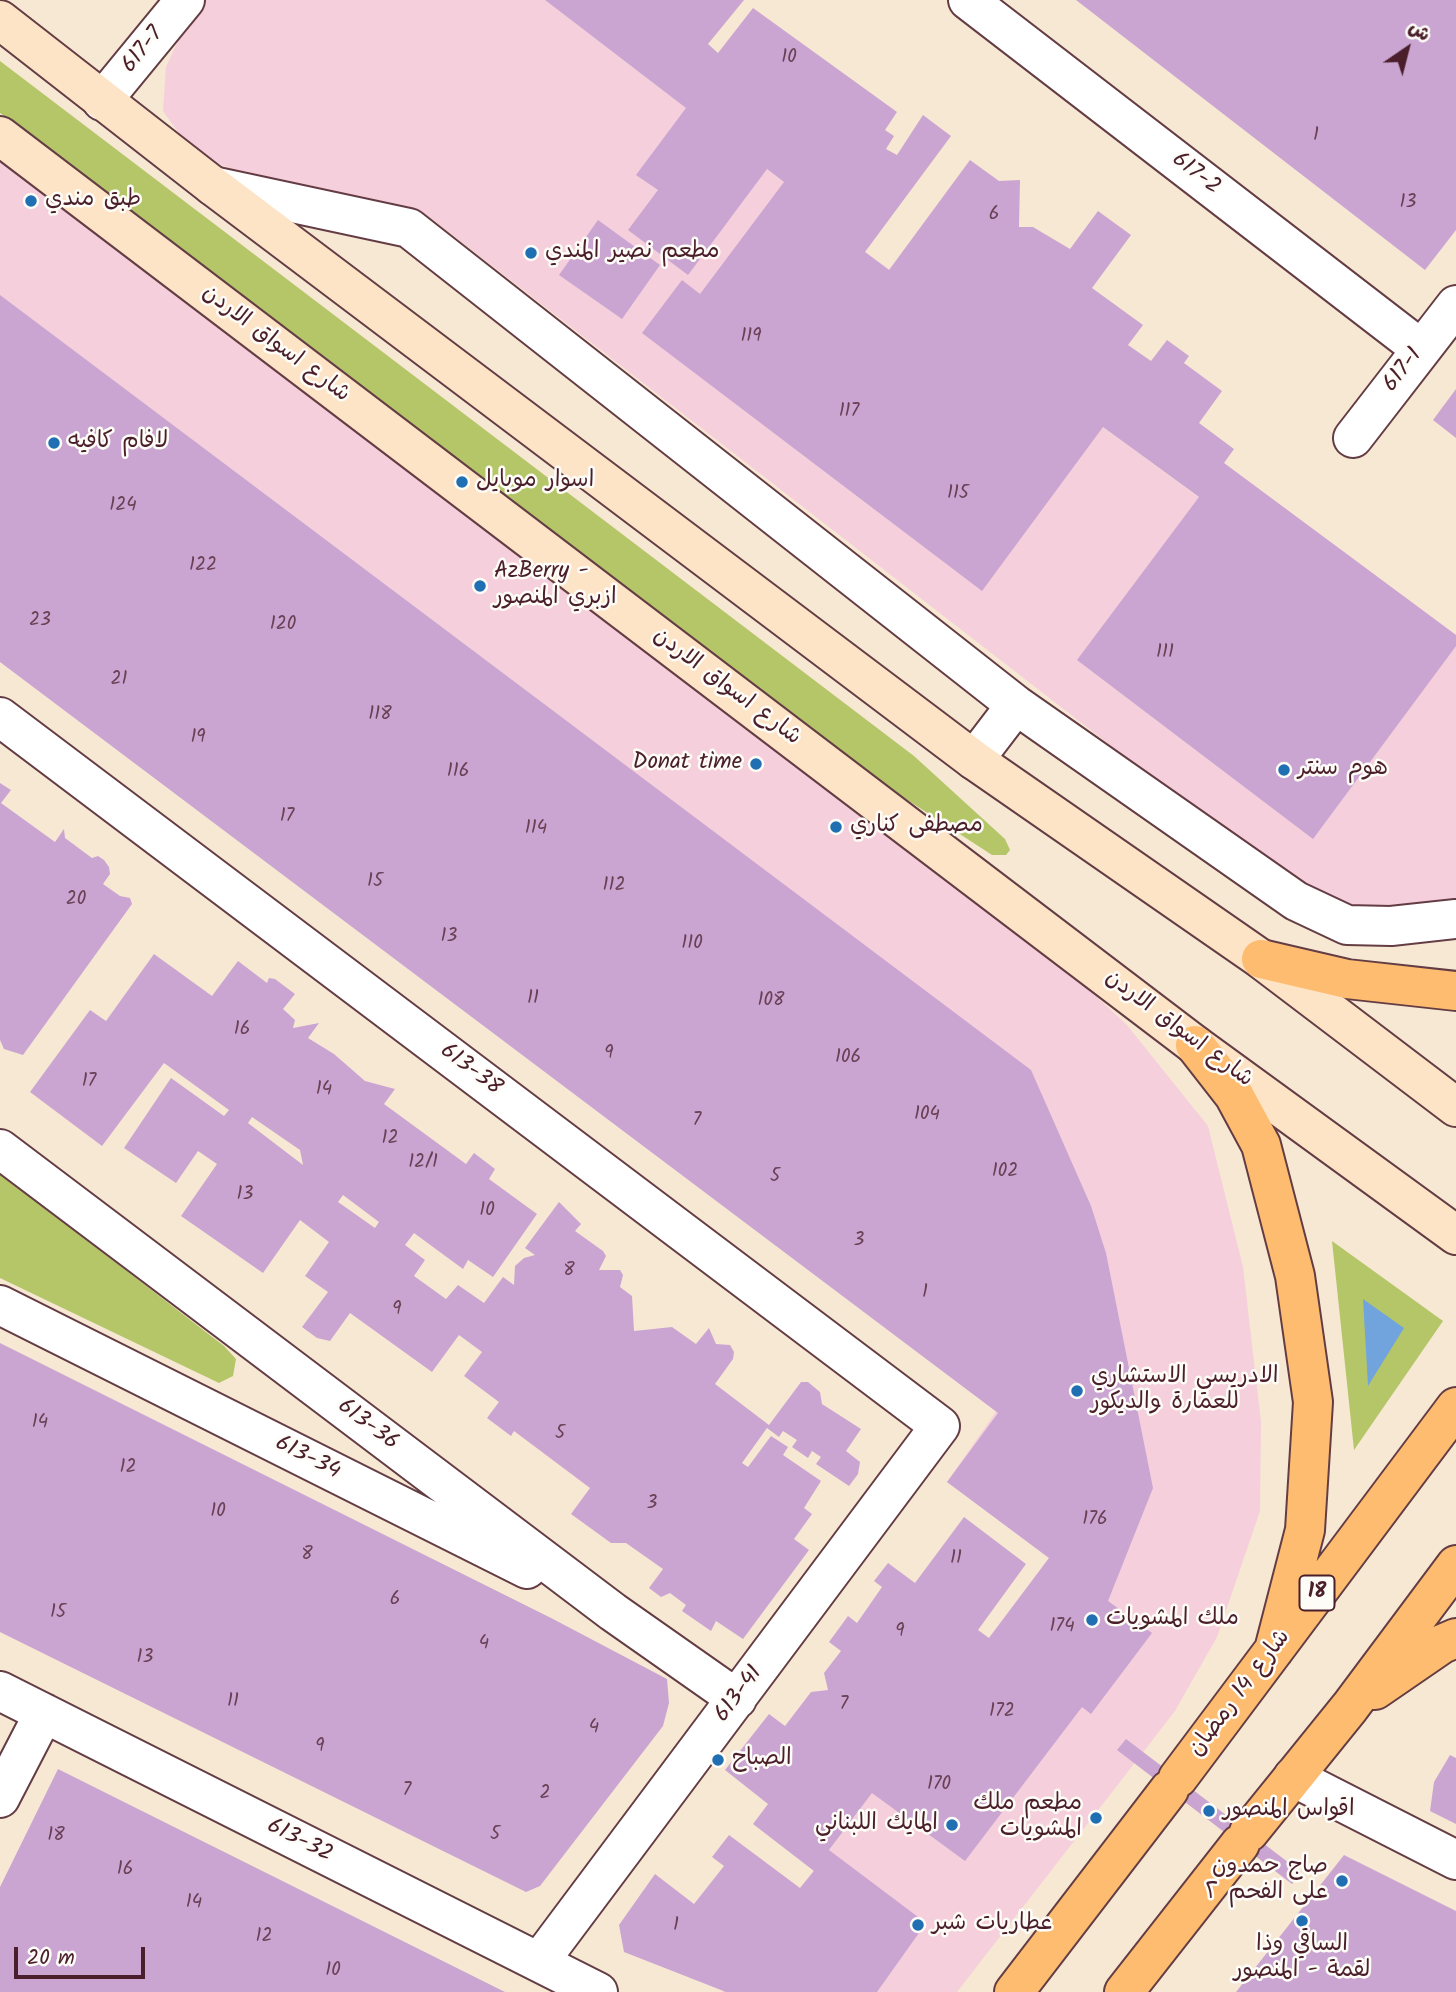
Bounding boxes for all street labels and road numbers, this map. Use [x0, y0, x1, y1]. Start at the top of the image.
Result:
street label: 617-7 [117, 22, 171, 80]
street label: 617-2 [1165, 147, 1225, 203]
street label: شارع اسواق الاردن [195, 280, 355, 410]
street label: 617-1 [1378, 343, 1430, 399]
street label: شارع اسواق الاردن [646, 623, 806, 753]
street label: شارع اسواق الاردن [1098, 965, 1258, 1095]
street label: 613-38 [433, 1039, 507, 1103]
street label: 613-36 [331, 1394, 403, 1458]
street label: 613-34 [270, 1431, 344, 1487]
road number: 18 [1300, 1576, 1334, 1610]
street label: شارع 14 رمضان [1184, 1625, 1298, 1763]
street label: 613-41 [710, 1661, 770, 1729]
street label: 613-32 [261, 1814, 337, 1870]

